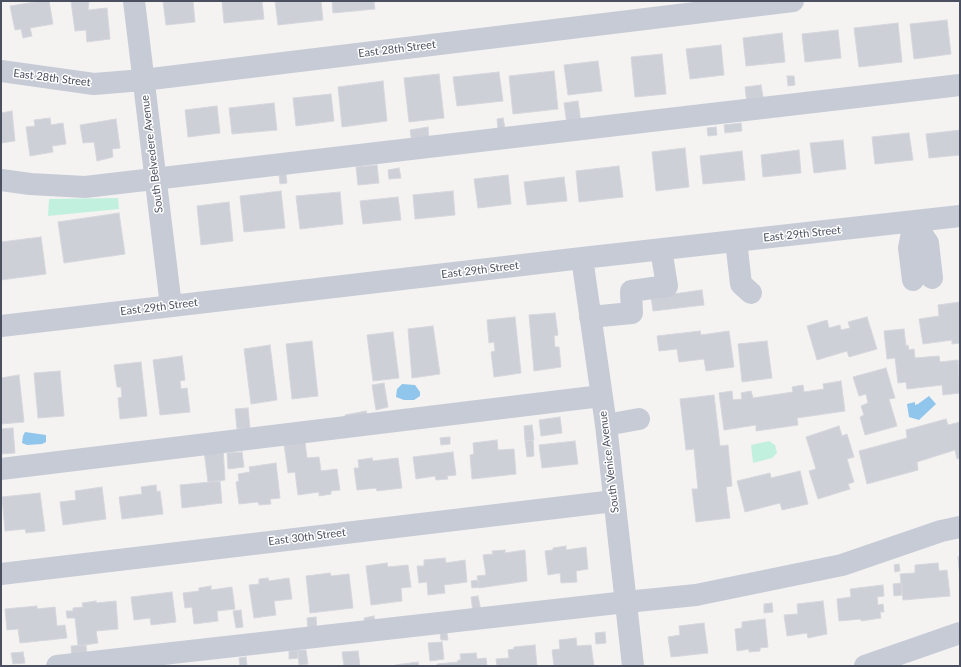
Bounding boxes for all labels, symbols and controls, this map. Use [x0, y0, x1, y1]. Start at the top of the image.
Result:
street label: East 28th Street [358, 38, 436, 60]
street label: East 28th Street [13, 67, 91, 89]
street label: South Belvedere Avenue [138, 94, 166, 214]
street label: East 29th Street [763, 223, 841, 245]
street label: East 29th Street [441, 259, 519, 281]
street label: East 29th Street [120, 296, 198, 318]
street label: South Venice Avenue [596, 410, 622, 514]
street label: East 30th Street [268, 526, 346, 548]

